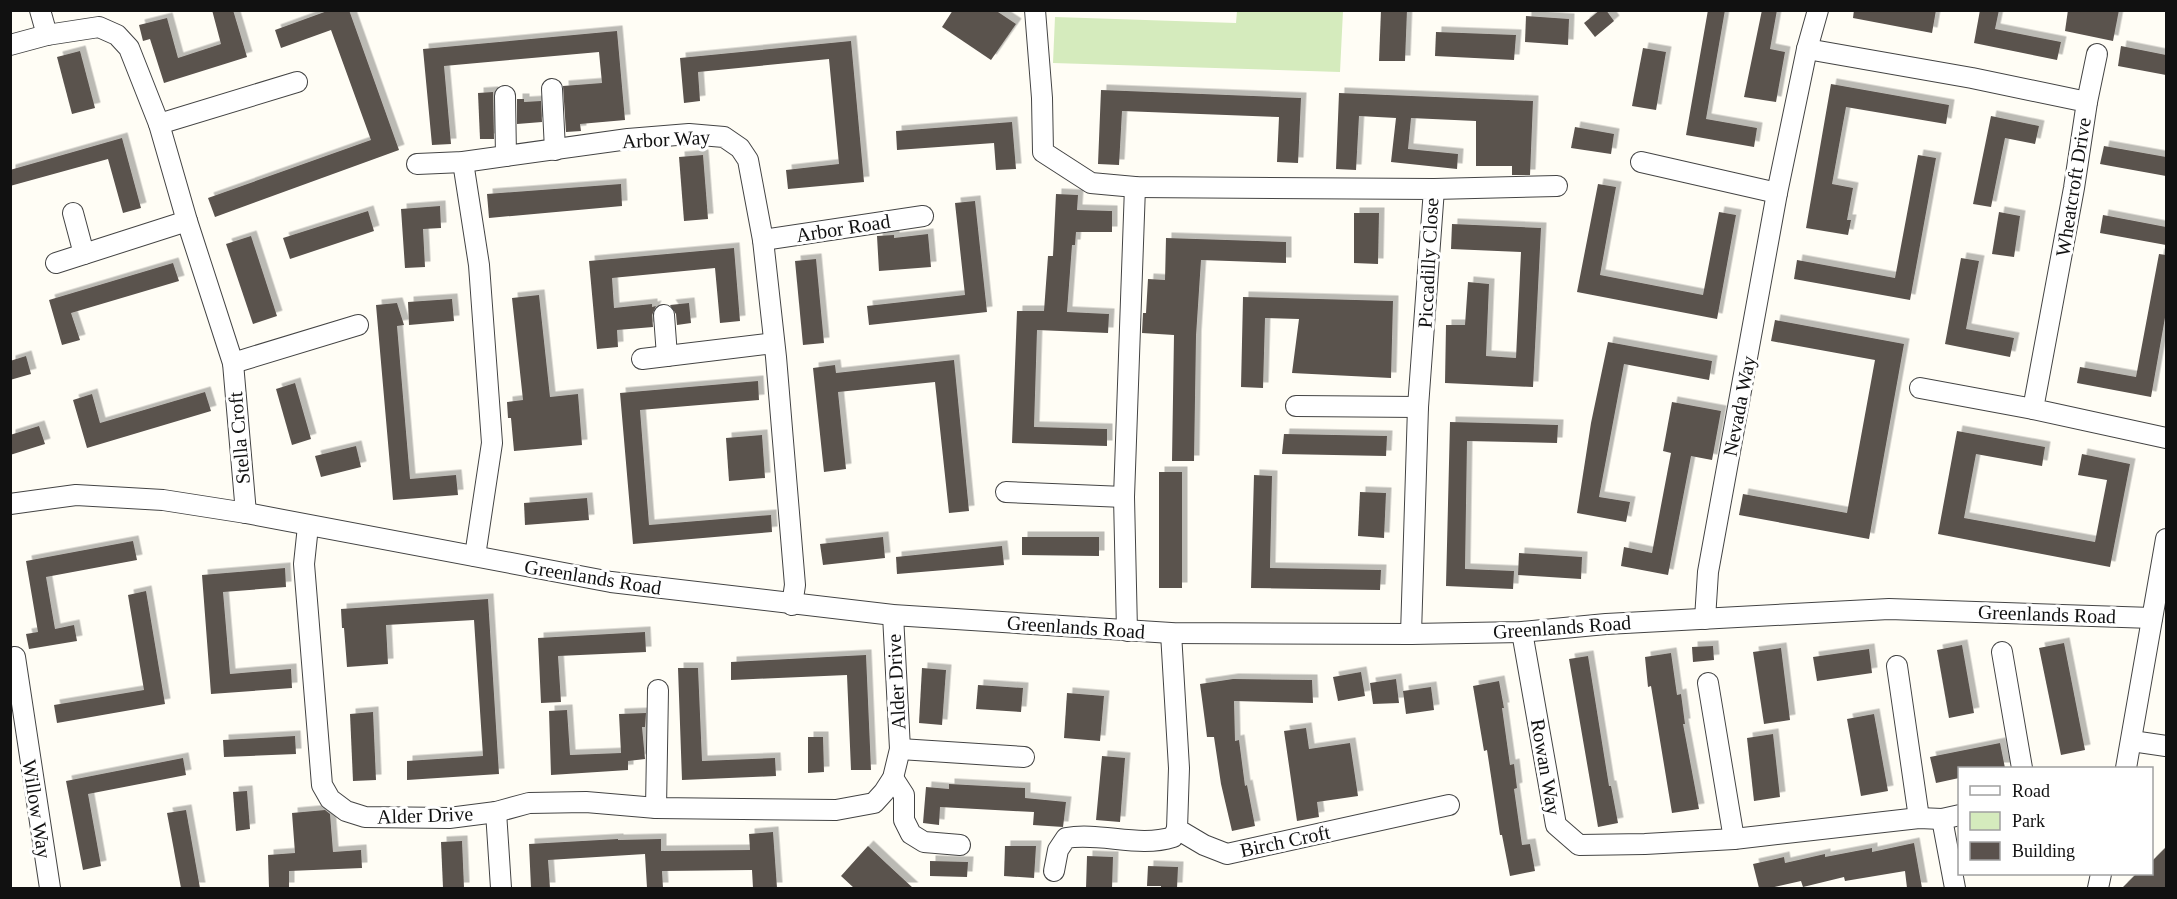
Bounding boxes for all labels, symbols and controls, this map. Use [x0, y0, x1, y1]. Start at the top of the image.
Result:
street label: Wheatcroft Drive [2051, 116, 2095, 258]
street label: Arbor Way [621, 126, 711, 153]
street label: Piccadilly Close [1414, 197, 1443, 329]
street label: Arbor Road [794, 210, 892, 246]
street label: Nevada Way [1718, 354, 1760, 458]
street label: Stella Croft [224, 390, 254, 485]
street label: Greenlands Road [523, 555, 663, 599]
street label: Greenlands Road [1978, 601, 2116, 627]
street label: Greenlands Road [1006, 611, 1146, 643]
street label: Greenlands Road [1492, 611, 1632, 643]
street label: Alder Drive [882, 633, 909, 731]
street label: Rowan Way [1526, 717, 1565, 817]
street label: Willow Way [17, 758, 56, 860]
legend [1958, 767, 2153, 875]
text: Road [2012, 781, 2050, 801]
street label: Alder Drive [377, 802, 474, 828]
text: Park [2012, 811, 2045, 831]
street label: Birch Croft [1238, 821, 1333, 861]
text: Building [2012, 841, 2075, 861]

